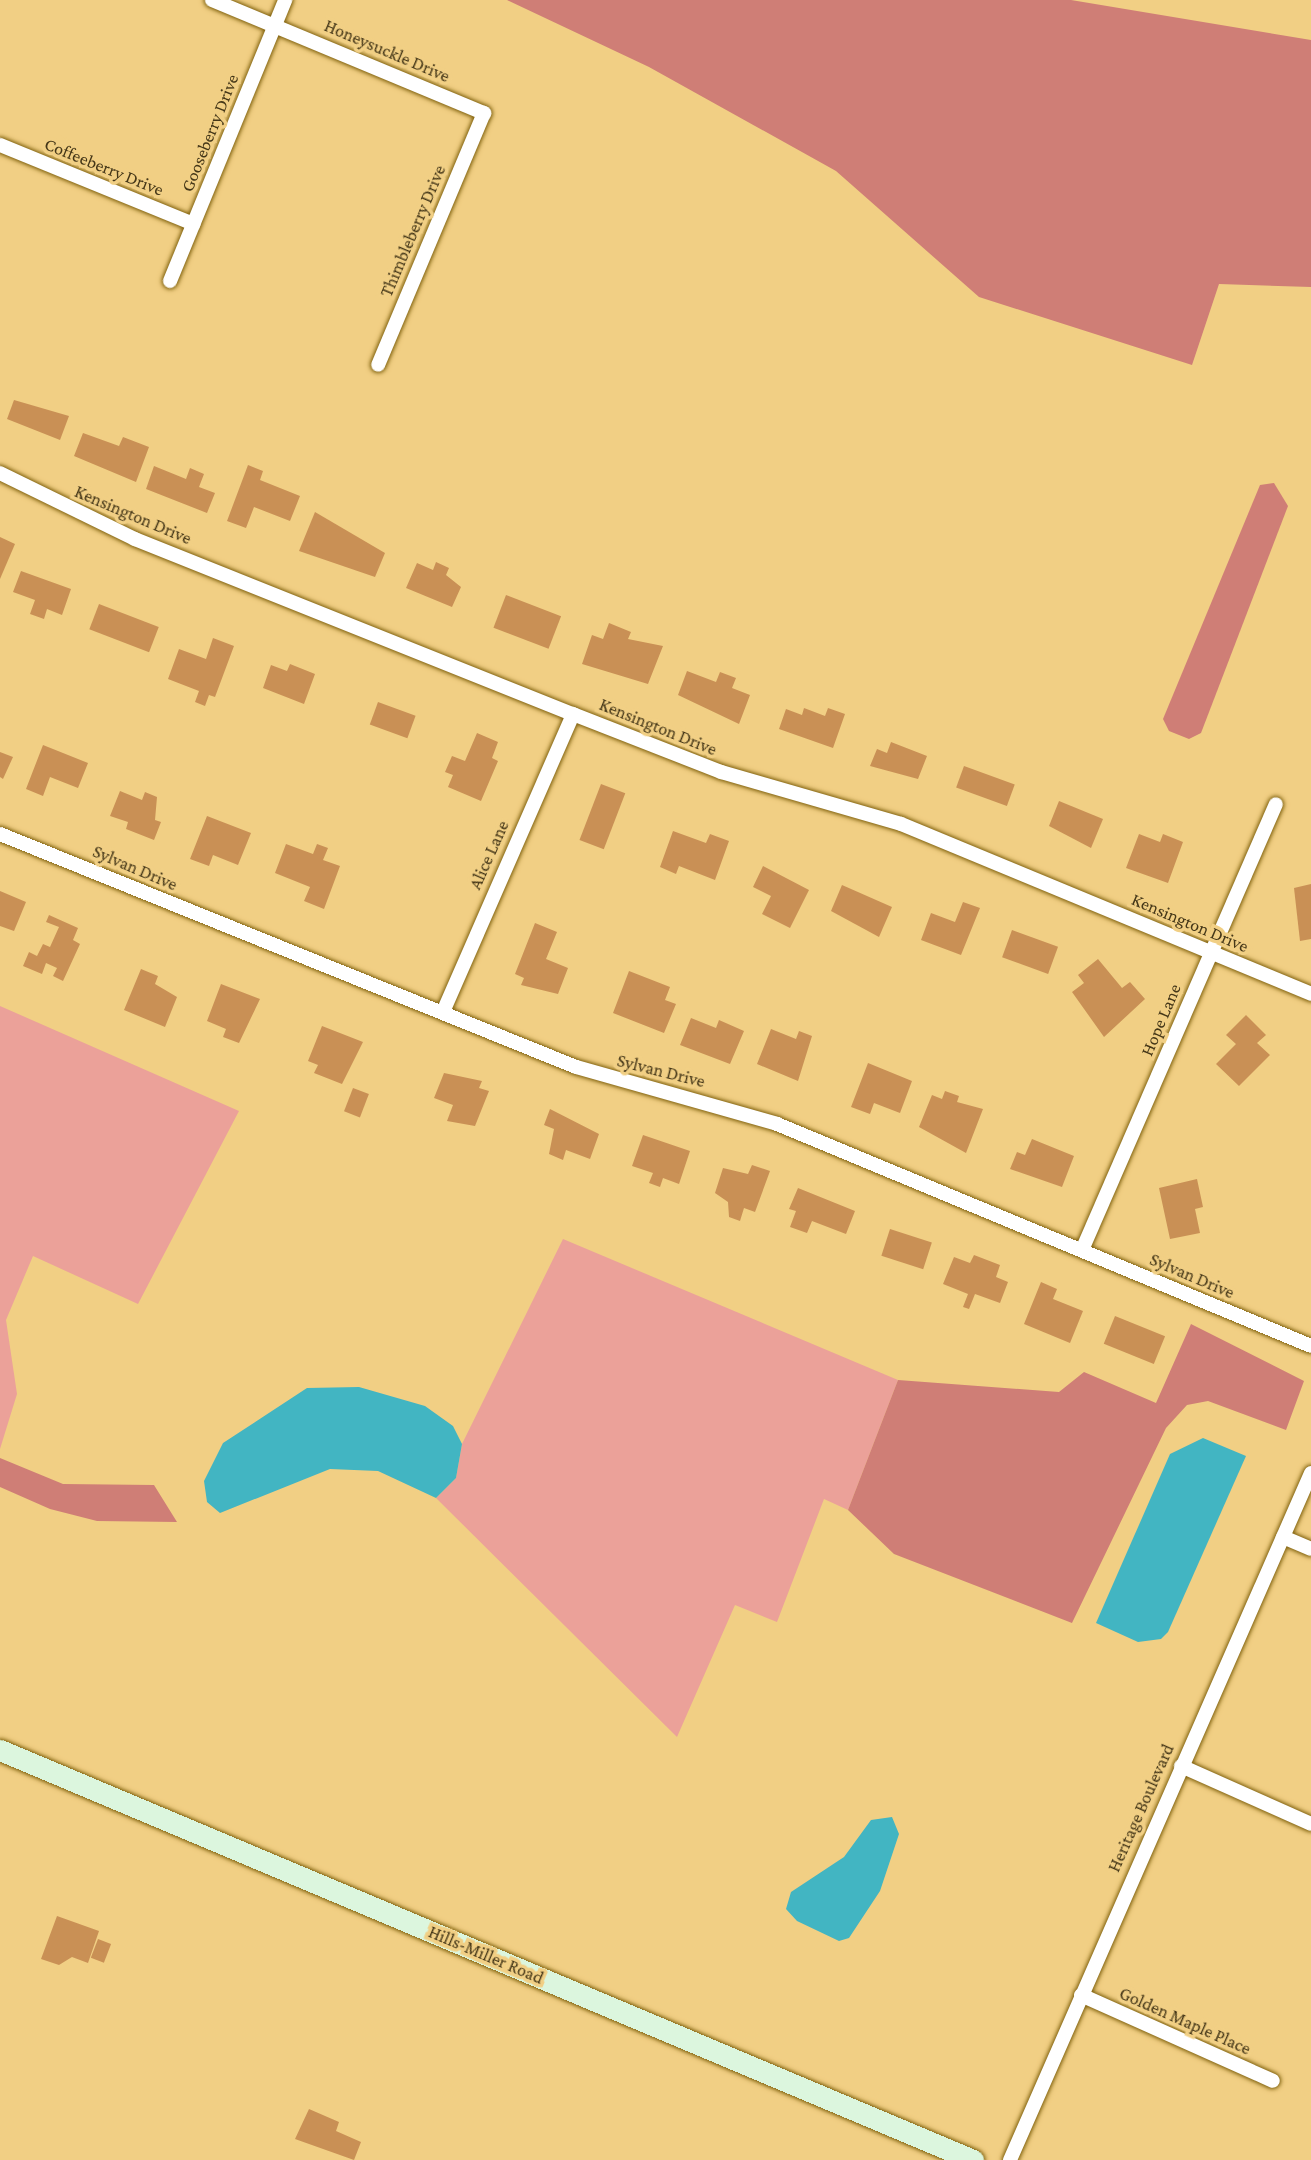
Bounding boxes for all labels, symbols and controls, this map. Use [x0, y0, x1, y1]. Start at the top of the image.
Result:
street label: Honeysuckle Drive [321, 15, 453, 87]
street label: Gooseberry Drive [177, 71, 243, 195]
street label: Coffeeberry Drive [41, 133, 167, 201]
street label: Thimbleberry Drive [375, 162, 451, 300]
street label: Kensington Drive [71, 481, 195, 549]
street label: Kensington Drive [596, 694, 720, 760]
street label: Alice Lane [464, 817, 514, 893]
street label: Sylvan Drive [89, 840, 181, 896]
street label: Kensington Drive [1128, 889, 1252, 957]
street label: Hope Lane [1136, 981, 1186, 1059]
street label: Sylvan Drive [615, 1050, 707, 1092]
street label: Sylvan Drive [1146, 1248, 1238, 1304]
street label: Heritage Boulevard [1103, 1741, 1179, 1875]
street label: Hills-Miller Road [425, 1921, 547, 1989]
street label: Golden Maple Place [1116, 1982, 1254, 2060]

